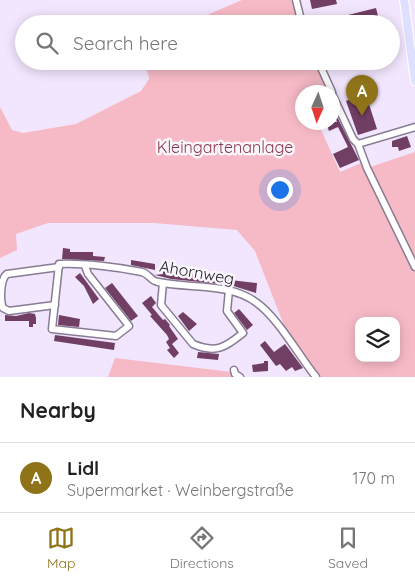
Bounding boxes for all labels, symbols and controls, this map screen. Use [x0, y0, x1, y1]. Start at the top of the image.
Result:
search box [15, 15, 400, 70]
icon: search [33, 29, 61, 57]
text: Search here [73, 31, 178, 55]
pin: A [346, 75, 378, 116]
north arrow [295, 85, 340, 130]
park label: Kleingartenanlage [157, 137, 293, 157]
your location [267, 177, 293, 203]
street label: Ahornweg [158, 256, 236, 288]
map controls [355, 317, 400, 362]
button: layers [355, 317, 400, 362]
text: Nearby [20, 397, 96, 423]
text: Lidl [67, 456, 99, 480]
text: A [31, 468, 41, 488]
text: 170 m [352, 468, 395, 488]
text: Supermarket · Weinbergstraße [67, 480, 294, 500]
tab: Map [47, 524, 76, 572]
tab: Directions [170, 524, 234, 572]
tab: Saved [328, 524, 368, 572]

